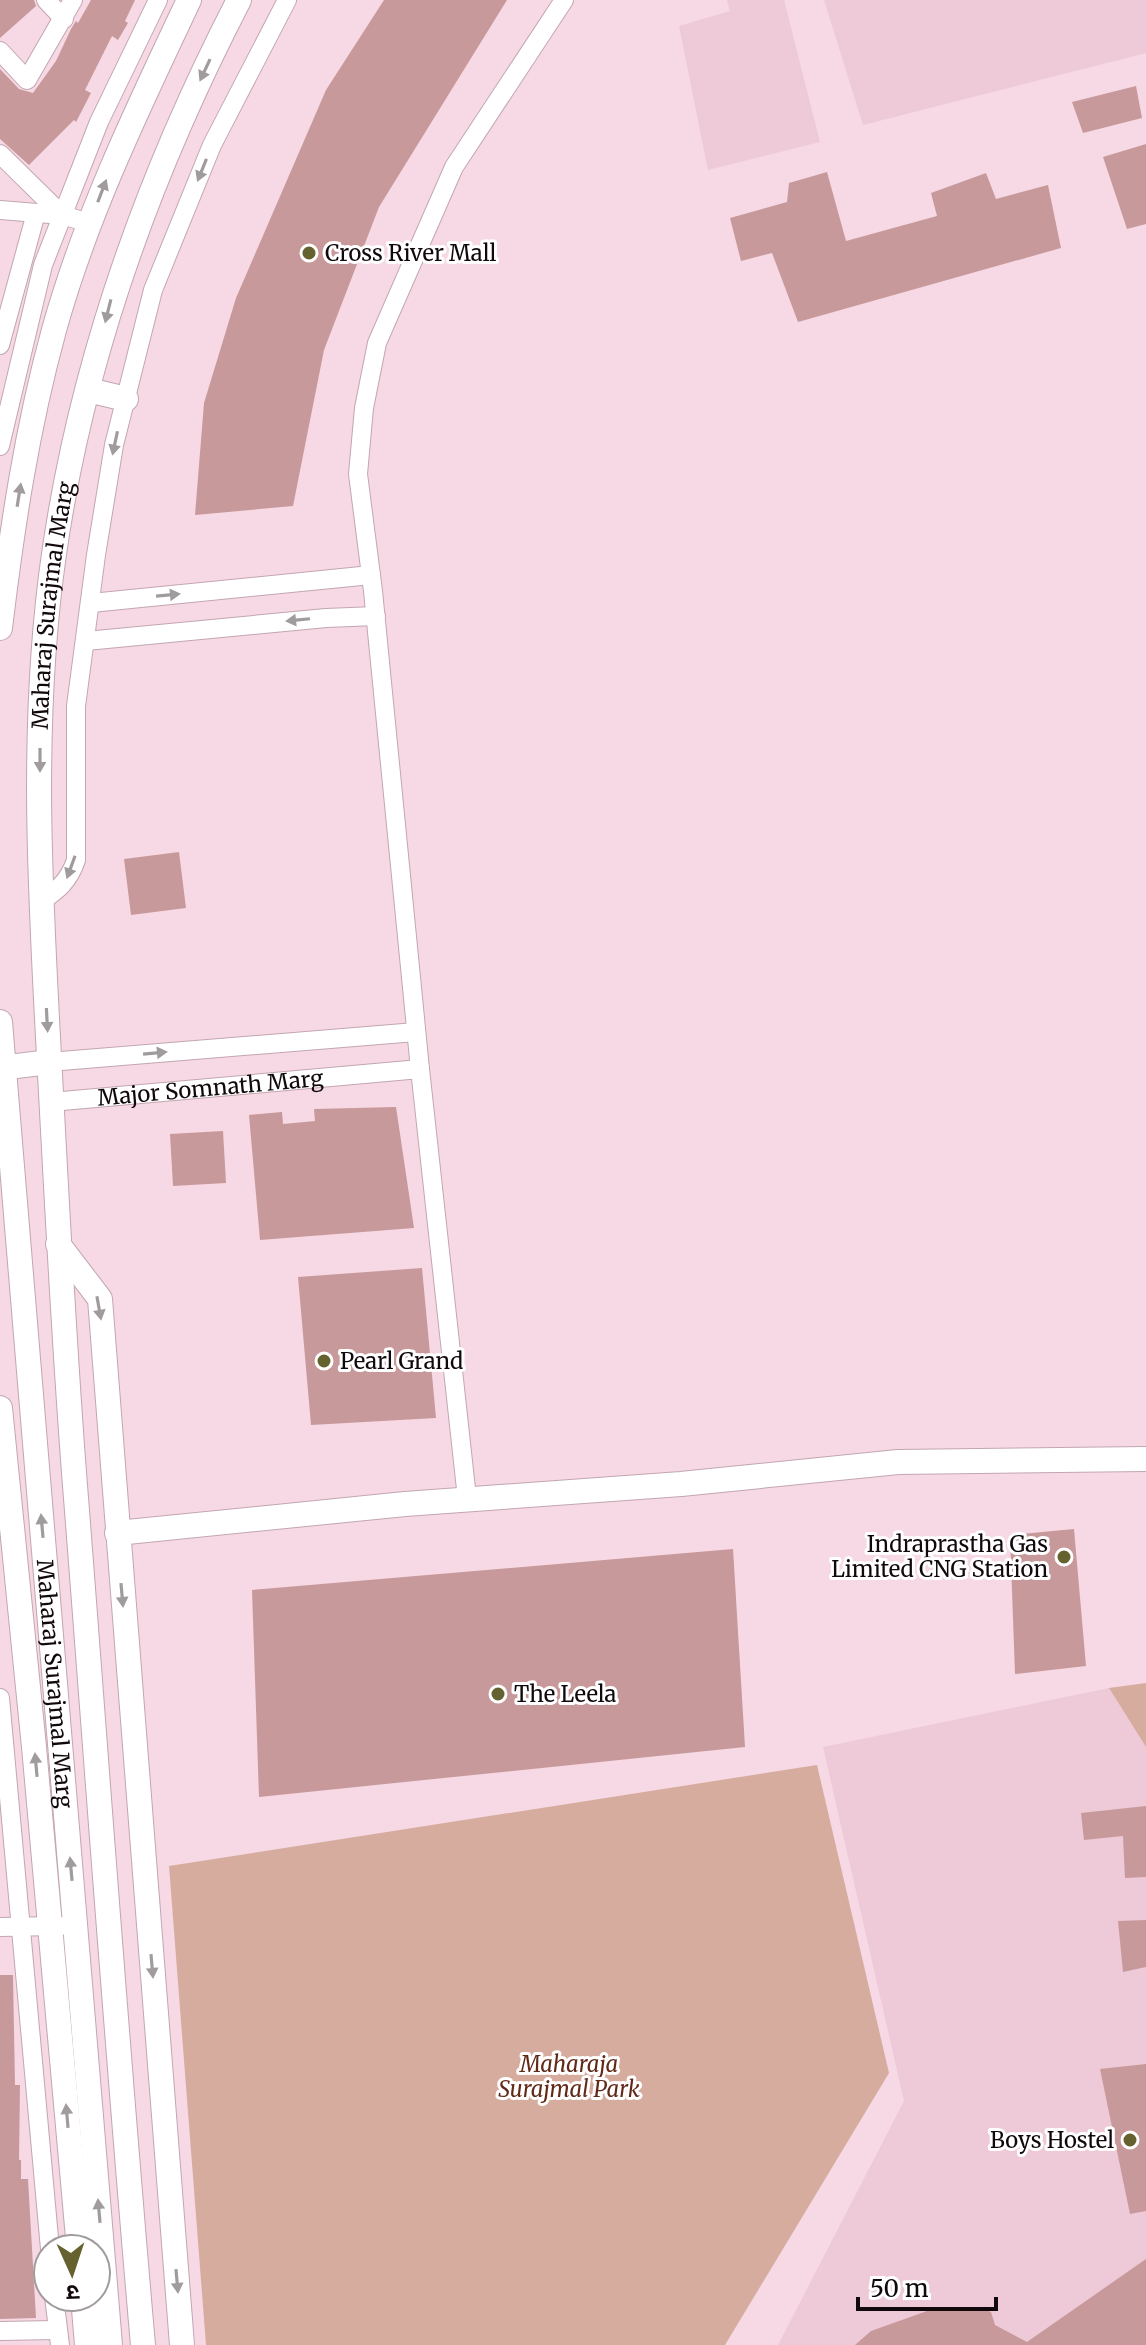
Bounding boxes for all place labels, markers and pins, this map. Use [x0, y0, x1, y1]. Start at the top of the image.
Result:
place label: Cross River Mall [325, 239, 497, 267]
marker: Cross River Mall [300, 244, 318, 262]
place label: Pearl Grand [340, 1347, 463, 1375]
marker: Pearl Grand [315, 1352, 333, 1370]
place label: Indraprastha Gas Limited CNG Station [831, 1530, 1048, 1583]
marker: Indraprastha Gas Limited CNG Station [1055, 1548, 1073, 1566]
place label: The Leela [514, 1680, 617, 1708]
marker: The Leela [489, 1685, 507, 1703]
place label: Boys Hostel [990, 2126, 1114, 2154]
marker: Boys Hostel [1121, 2131, 1139, 2149]

